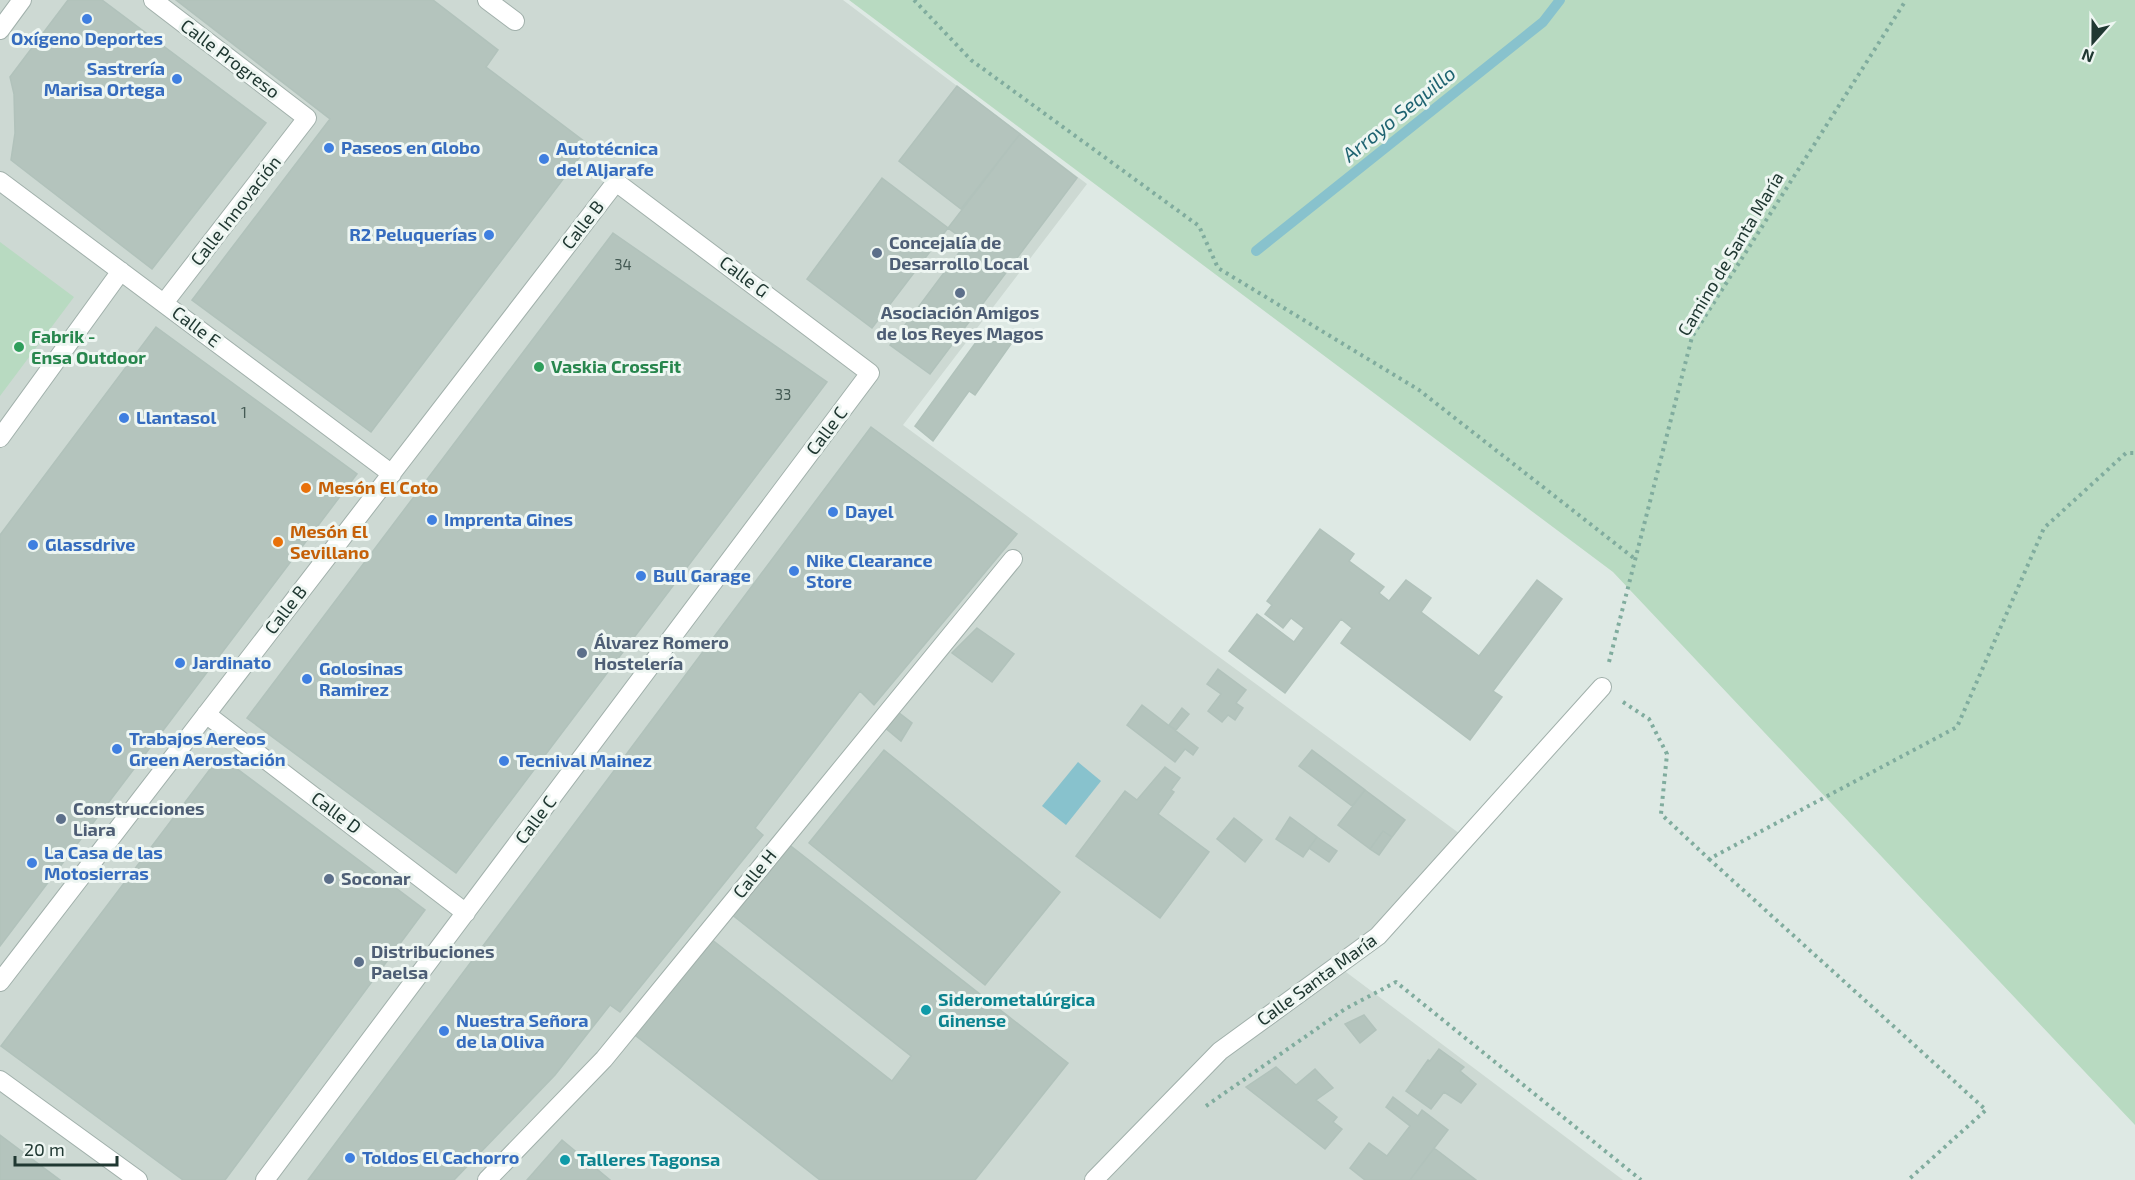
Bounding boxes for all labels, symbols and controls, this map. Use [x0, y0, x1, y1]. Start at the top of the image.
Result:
marker: Oxígeno Deportes [80, 12, 94, 26]
north arrow [2063, 12, 2123, 72]
street label: Calle Progreso [177, 14, 285, 103]
place label: Oxígeno Deportes [11, 27, 163, 49]
text: N [2079, 46, 2096, 67]
place label: Sastrería Marisa Ortega [44, 57, 165, 100]
water label: Arroyo Sequillo [1336, 60, 1460, 168]
marker: Sastrería Marisa Ortega [170, 72, 184, 86]
place label: Paseos en Globo [341, 136, 480, 158]
place label: Autotécnica del Aljarafe [556, 137, 658, 180]
marker: Paseos en Globo [322, 141, 336, 155]
street label: Calle Innovación [185, 151, 285, 270]
marker: Autotécnica del Aljarafe [537, 152, 551, 166]
street label: Camino de Santa María [1672, 167, 1788, 340]
street label: Calle B [556, 196, 608, 253]
place label: R2 Peluquerías [349, 223, 477, 245]
marker: R2 Peluquerías [482, 228, 496, 242]
place label: Concejalía de Desarrollo Local [889, 231, 1029, 274]
marker: Concejalía de Desarrollo Local [870, 246, 884, 260]
street label: Calle G [716, 251, 774, 302]
house number: 34 [614, 255, 632, 273]
marker: Asociación Amigos de los Reyes Magos [953, 286, 967, 300]
street label: Calle E [168, 301, 225, 351]
place label: Asociación Amigos de los Reyes Magos [876, 301, 1044, 344]
place label: Fabrik - Ensa Outdoor [31, 325, 146, 368]
marker: Fabrik - Ensa Outdoor [12, 340, 26, 354]
place label: Vaskia CrossFit [551, 355, 682, 377]
marker: Vaskia CrossFit [532, 360, 546, 374]
house number: 33 [775, 385, 791, 403]
street label: Calle C [801, 402, 851, 459]
house number: 1 [241, 403, 247, 421]
place label: Llantasol [136, 406, 216, 428]
marker: Llantasol [117, 411, 131, 425]
place label: Mesón El Coto [318, 476, 438, 498]
marker: Mesón El Coto [299, 481, 313, 495]
place label: Dayel [845, 500, 894, 522]
marker: Dayel [826, 505, 840, 519]
place label: Imprenta Gines [444, 508, 573, 530]
marker: Imprenta Gines [425, 513, 439, 527]
place label: Mesón El Sevillano [290, 520, 369, 563]
place label: Glassdrive [45, 533, 136, 555]
marker: Mesón El Sevillano [271, 535, 285, 549]
marker: Glassdrive [26, 538, 40, 552]
place label: Nike Clearance Store [806, 549, 933, 592]
place label: Bull Garage [653, 564, 751, 586]
marker: Nike Clearance Store [787, 564, 801, 578]
marker: Bull Garage [634, 569, 648, 583]
street label: Calle B [259, 581, 311, 638]
place label: Álvarez Romero Hostelería [594, 631, 729, 674]
marker: Álvarez Romero Hostelería [575, 646, 589, 660]
place label: Jardinato [192, 651, 271, 673]
marker: Jardinato [173, 656, 187, 670]
place label: Golosinas Ramirez [319, 657, 403, 700]
marker: Golosinas Ramirez [300, 672, 314, 686]
place label: Trabajos Aereos Green Aerostación [129, 727, 286, 770]
marker: Trabajos Aereos Green Aerostación [110, 742, 124, 756]
place label: Tecnival Mainez [516, 749, 652, 771]
marker: Tecnival Mainez [497, 754, 511, 768]
street label: Calle D [307, 786, 366, 838]
street label: Calle C [510, 791, 560, 848]
place label: Construcciones Liara [73, 797, 205, 840]
marker: Construcciones Liara [54, 812, 68, 826]
place label: La Casa de las Motosierras [44, 841, 163, 884]
street label: Calle H [728, 844, 781, 902]
marker: La Casa de las Motosierras [25, 856, 39, 870]
place label: Soconar [341, 867, 411, 889]
marker: Soconar [322, 872, 336, 886]
street label: Calle Santa María [1252, 928, 1381, 1030]
place label: Distribuciones Paelsa [371, 940, 495, 983]
marker: Distribuciones Paelsa [352, 955, 366, 969]
place label: Siderometalúrgica Ginense [938, 988, 1095, 1031]
marker: Siderometalúrgica Ginense [919, 1003, 933, 1017]
place label: Nuestra Señora de la Oliva [456, 1009, 589, 1052]
marker: Nuestra Señora de la Oliva [437, 1024, 451, 1038]
scale bar [15, 1129, 117, 1167]
text: 20 m [24, 1138, 65, 1160]
place label: Toldos El Cachorro [362, 1146, 519, 1168]
place label: Talleres Tagonsa [577, 1148, 720, 1170]
marker: Toldos El Cachorro [343, 1151, 357, 1165]
marker: Talleres Tagonsa [558, 1153, 572, 1167]

